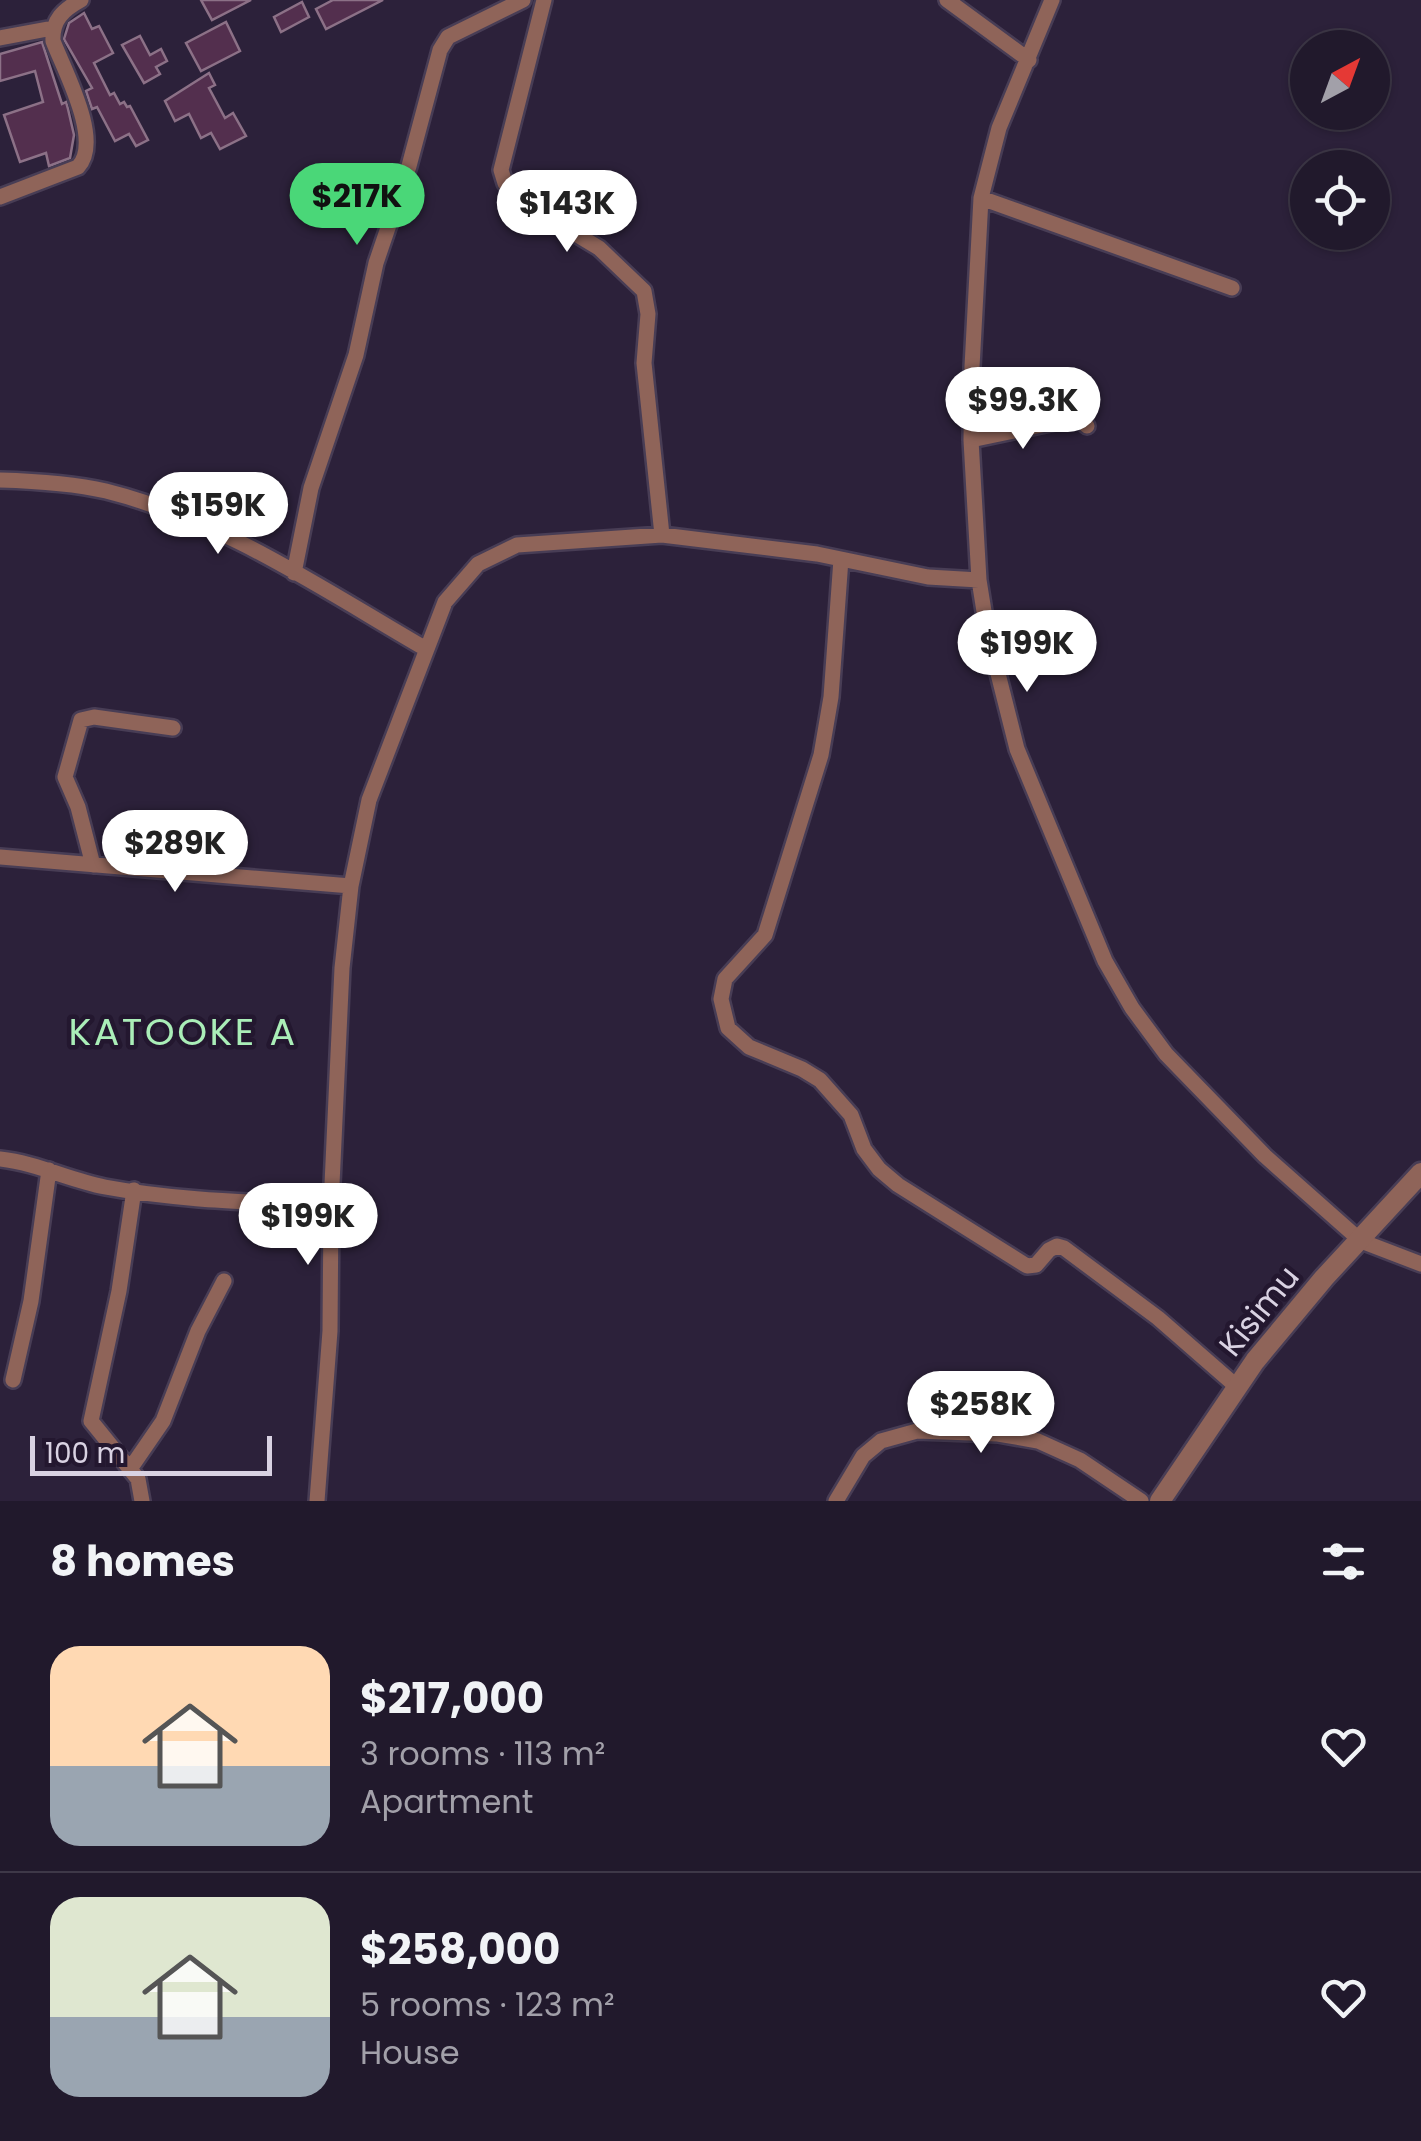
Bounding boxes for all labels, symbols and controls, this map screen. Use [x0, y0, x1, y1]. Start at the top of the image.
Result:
north arrow [1290, 30, 1390, 130]
map controls [1290, 30, 1390, 250]
button: locate [1290, 150, 1390, 250]
pin: $217K [287, 163, 427, 248]
pin: $143K [497, 170, 637, 255]
text: $217K [312, 173, 402, 218]
text: $143K [519, 180, 615, 225]
pin: $99.3K [942, 367, 1104, 452]
text: $99.3K [967, 377, 1079, 422]
pin: $159K [148, 472, 288, 557]
text: $159K [170, 482, 266, 527]
pin: $199K [957, 610, 1097, 695]
text: $199K [980, 620, 1074, 665]
pin: $289K [105, 810, 245, 895]
text: $289K [124, 820, 226, 865]
district label: KATOOKE A [68, 1005, 298, 1058]
pin: $199K [238, 1183, 378, 1268]
text: $199K [261, 1193, 355, 1238]
street label: Kisimu [1208, 1256, 1309, 1366]
pin: $258K [911, 1371, 1051, 1456]
text: $258K [929, 1381, 1033, 1426]
scale bar [30, 1431, 272, 1476]
text: 100 m [45, 1434, 125, 1473]
text: 8 homes [50, 1532, 235, 1591]
icon: filters [1316, 1534, 1371, 1589]
text: $217,000 [360, 1669, 544, 1728]
icon: home [130, 1686, 250, 1806]
icon: heart [1316, 1719, 1371, 1774]
text: 3 rooms · 113 m² [360, 1731, 605, 1776]
text: Apartment [360, 1779, 533, 1824]
text: $258,000 [360, 1920, 560, 1979]
icon: home [130, 1937, 250, 2057]
icon: heart [1316, 1970, 1371, 2025]
text: 5 rooms · 123 m² [360, 1982, 615, 2027]
text: House [360, 2030, 460, 2075]

